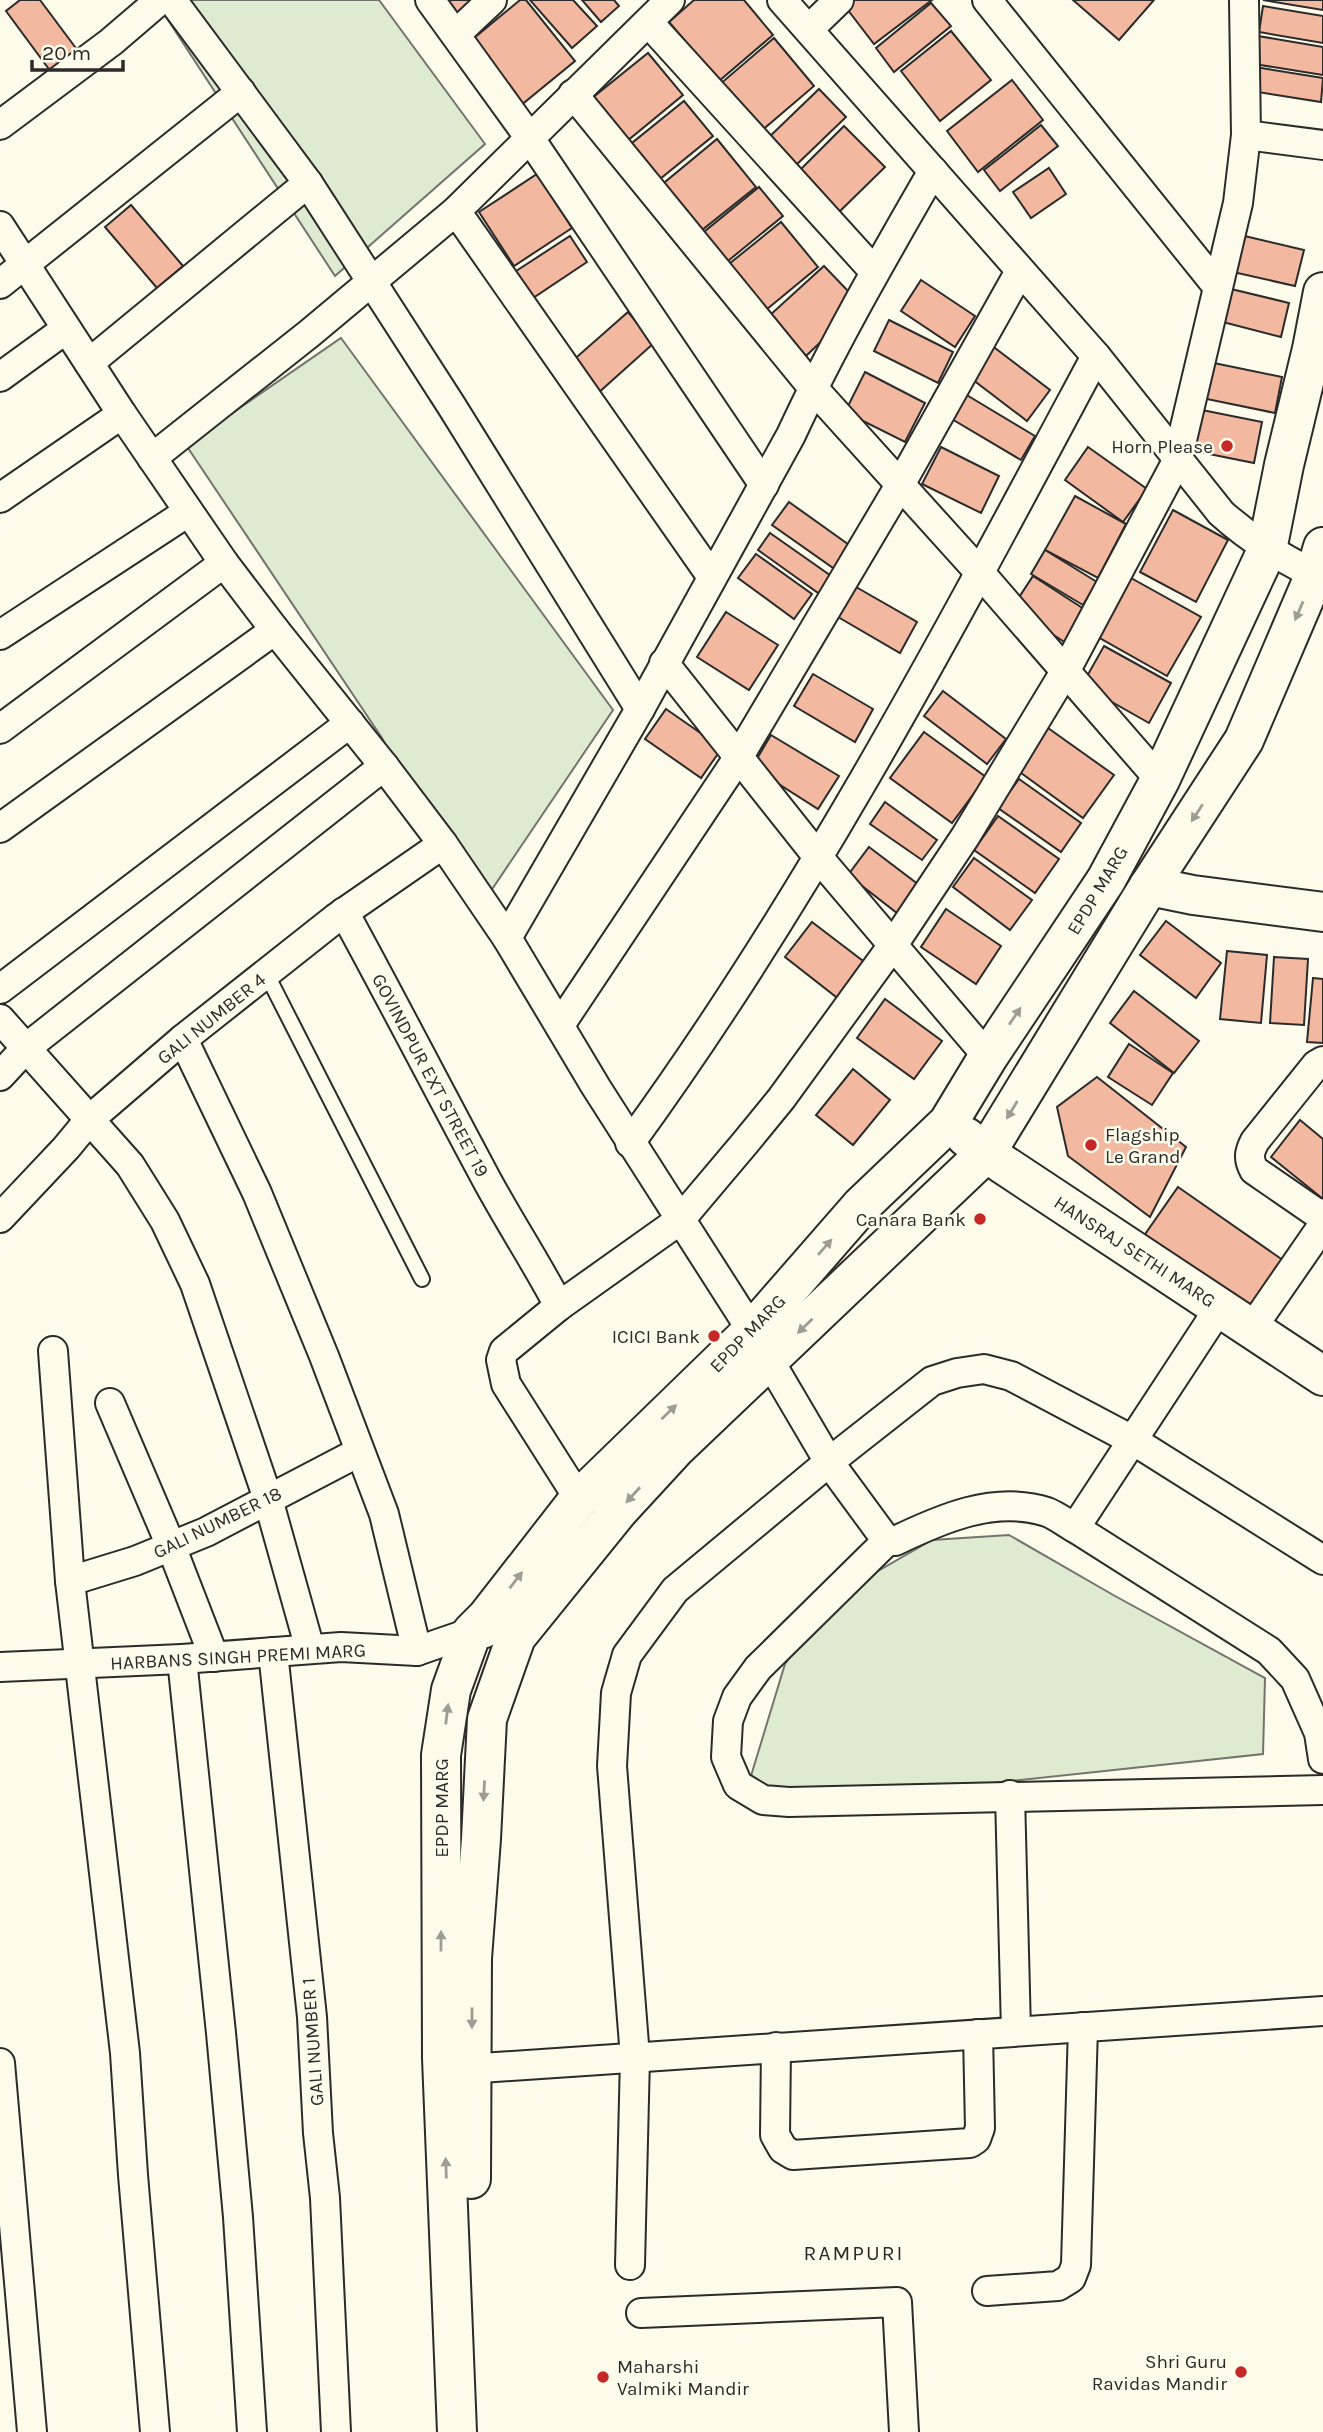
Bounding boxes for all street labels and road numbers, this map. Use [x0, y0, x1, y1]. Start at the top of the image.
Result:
street label: EPDP MARG [1063, 842, 1133, 939]
street label: GALI NUMBER 4 [153, 968, 270, 1069]
street label: GOVINDPUR EXT STREET 19 [367, 970, 493, 1181]
street label: HANSRAJ SETHI MARG [1050, 1191, 1219, 1312]
street label: EPDP MARG [705, 1290, 790, 1377]
street label: GALI NUMBER 18 [150, 1482, 285, 1563]
street label: HARBANS SINGH PREMI MARG [110, 1639, 366, 1675]
street label: EPDP MARG [431, 1758, 453, 1858]
street label: GALI NUMBER 1 [298, 1977, 328, 2107]

